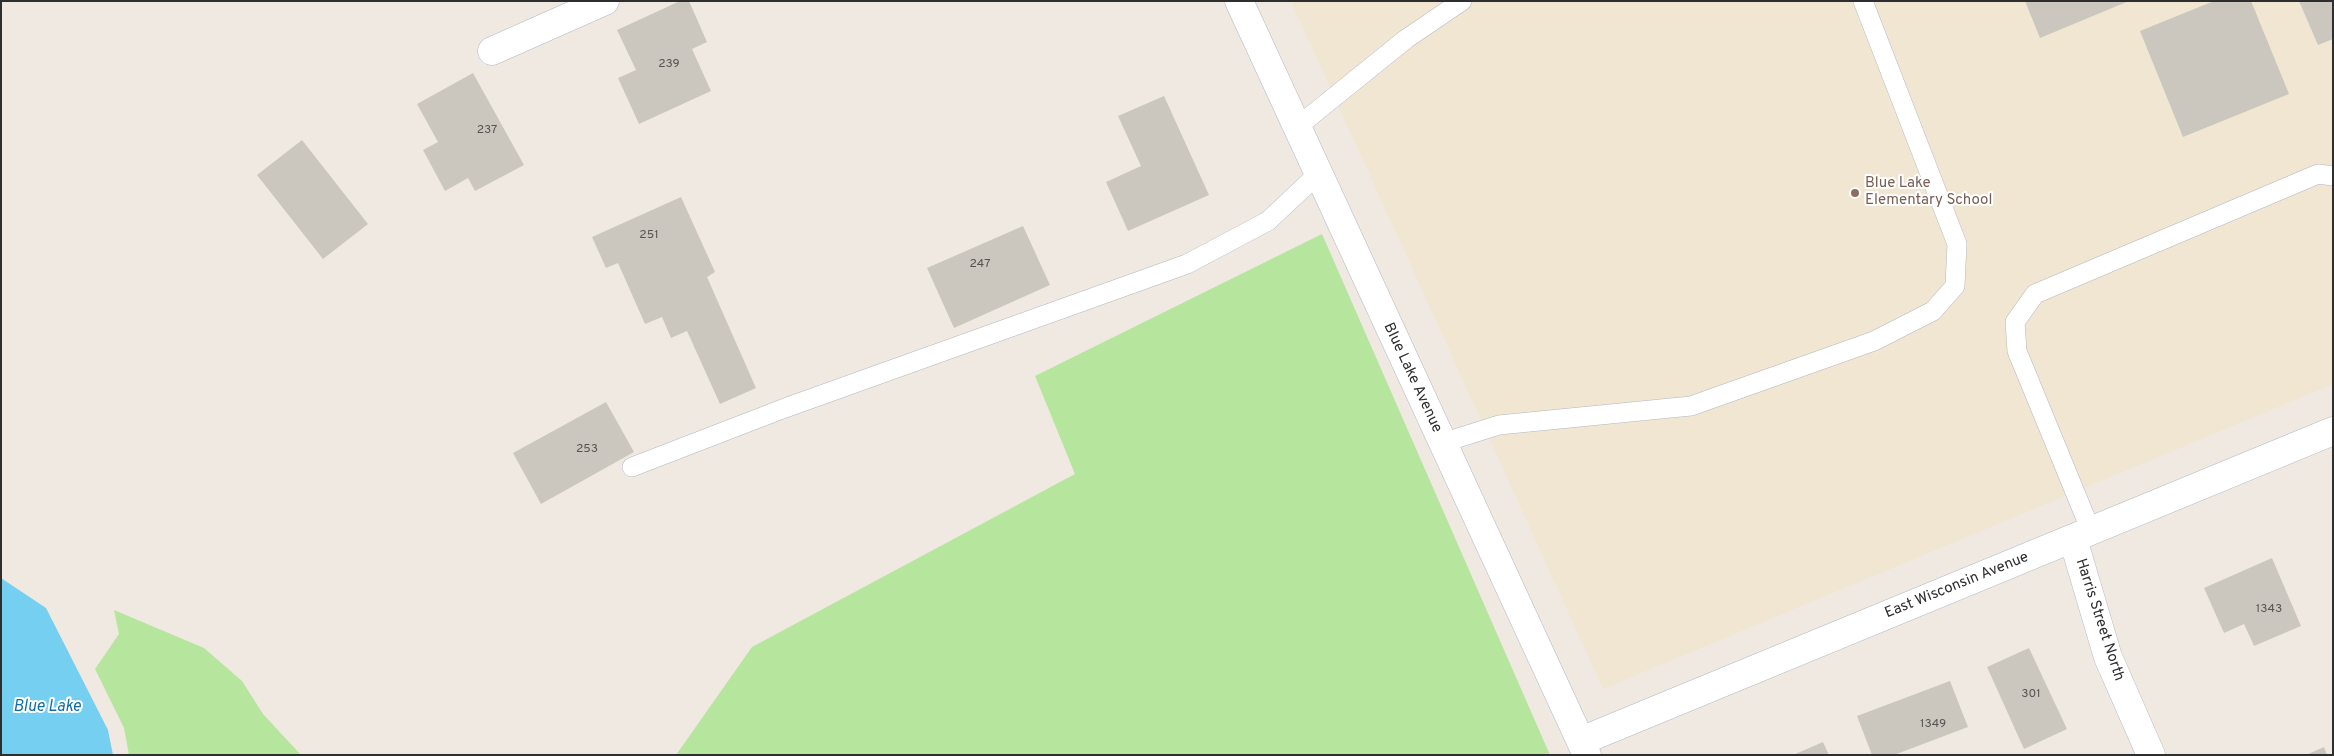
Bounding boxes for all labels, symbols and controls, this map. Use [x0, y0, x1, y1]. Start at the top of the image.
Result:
house number: 239 [658, 58, 680, 72]
house number: 237 [477, 124, 497, 138]
place label: Blue Lake Elementary School [1865, 175, 1992, 210]
marker: Blue Lake Elementary School [1849, 187, 1861, 199]
house number: 251 [639, 229, 659, 243]
house number: 247 [970, 258, 990, 272]
street label: Blue Lake Avenue [1379, 320, 1445, 436]
house number: 253 [576, 443, 598, 457]
street label: East Wisconsin Avenue [1882, 549, 2032, 623]
street label: Harris Street North [2071, 557, 2127, 683]
house number: 1343 [2256, 603, 2282, 617]
house number: 301 [2021, 688, 2041, 702]
water label: Blue Lake [13, 698, 81, 718]
house number: 1349 [1920, 718, 1946, 732]

